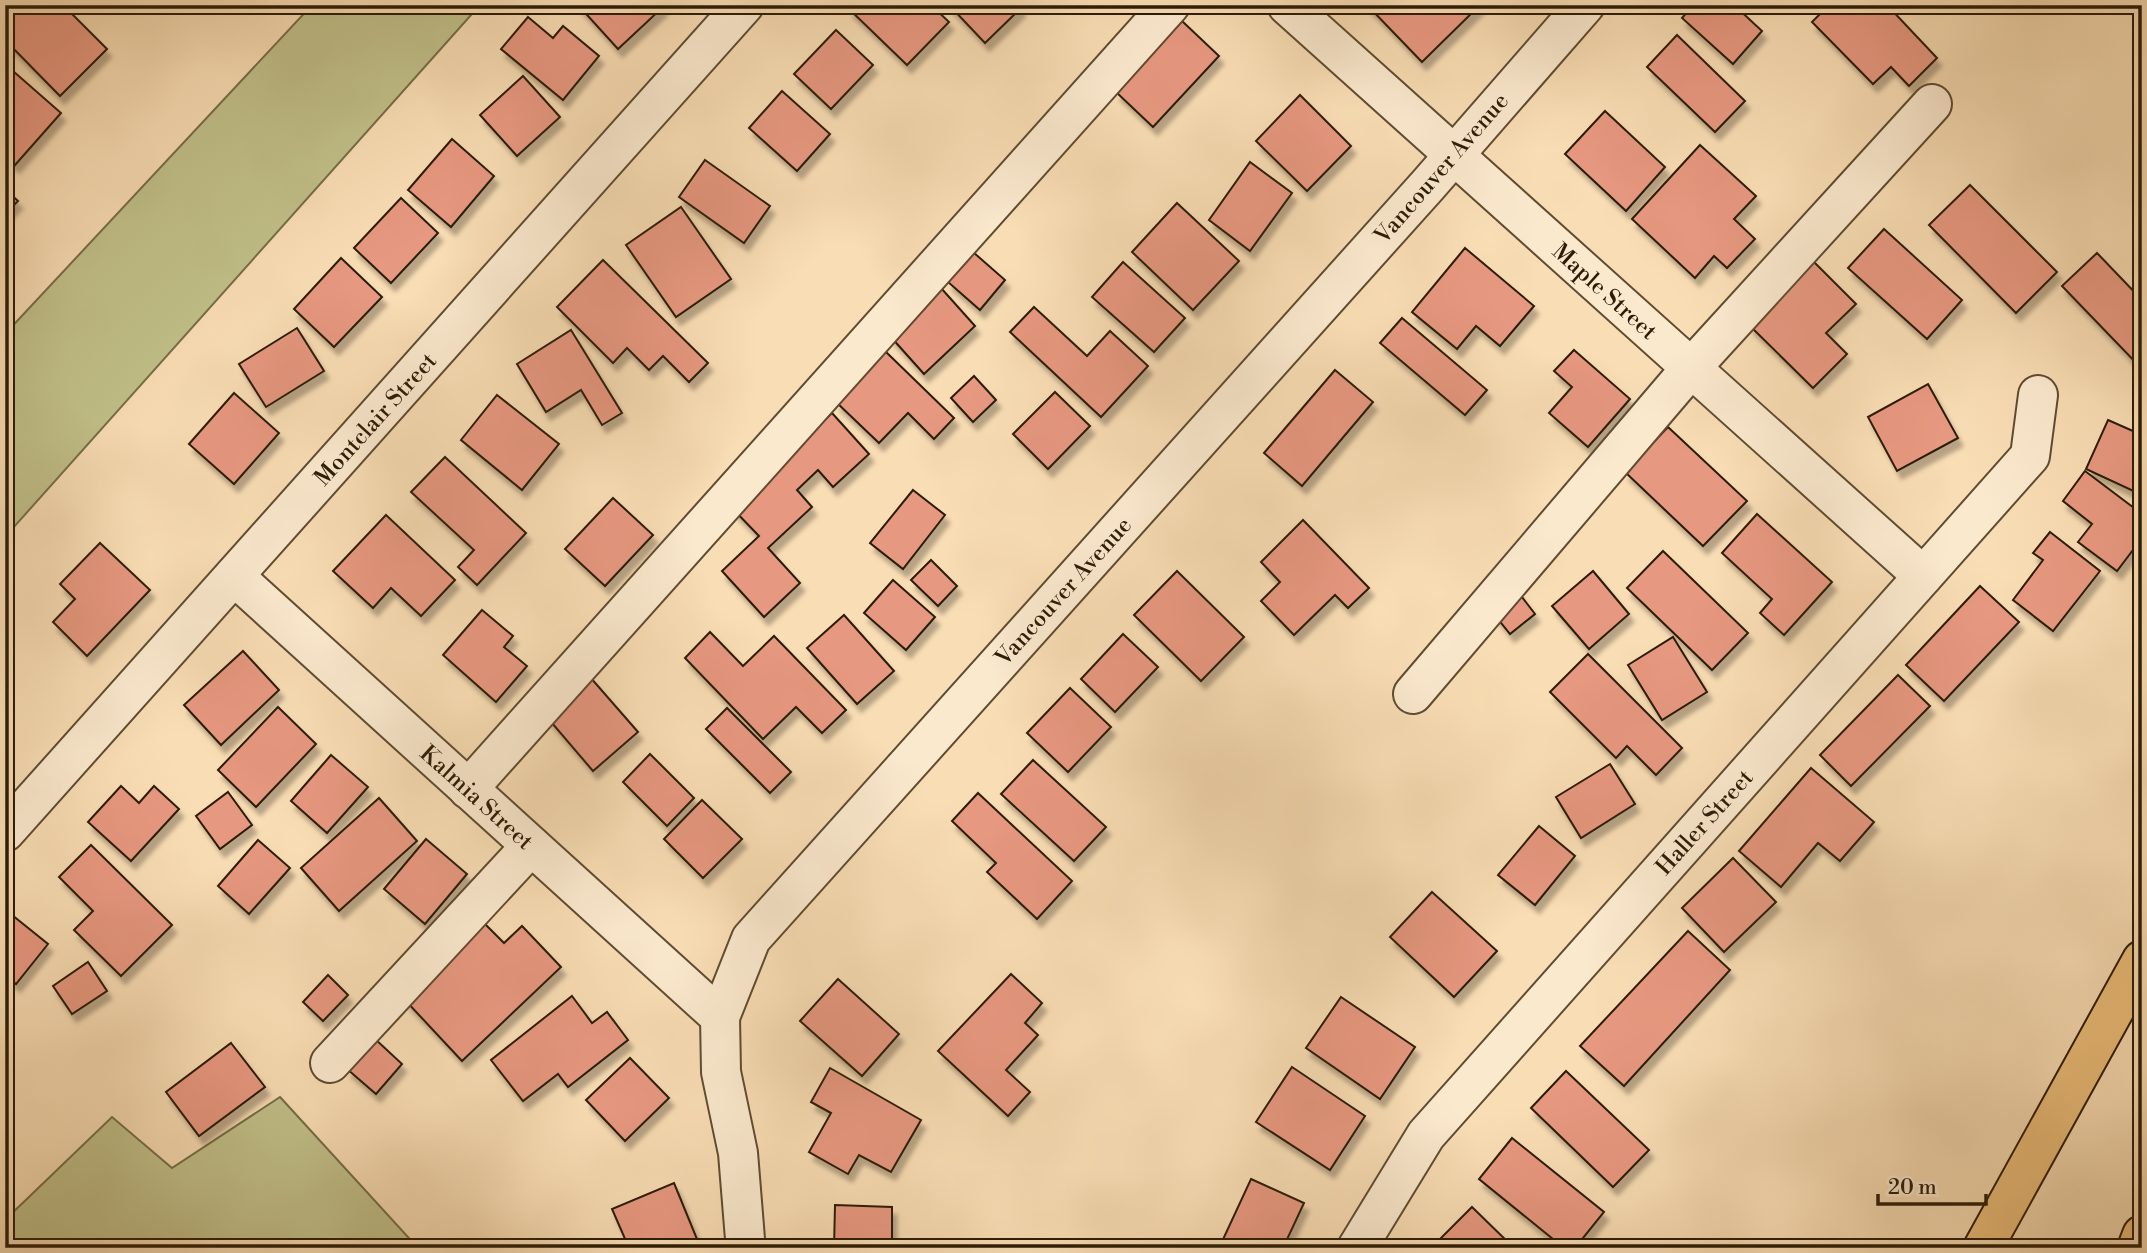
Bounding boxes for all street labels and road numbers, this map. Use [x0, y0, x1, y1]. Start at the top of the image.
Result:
street label: Vancouver Avenue [1368, 88, 1515, 251]
street label: Maple Street [1546, 238, 1662, 346]
street label: Montclair Street [309, 347, 443, 492]
street label: Vancouver Avenue [989, 511, 1138, 673]
street label: Kalmia Street [414, 740, 539, 856]
street label: Haller Street [1650, 764, 1759, 881]

